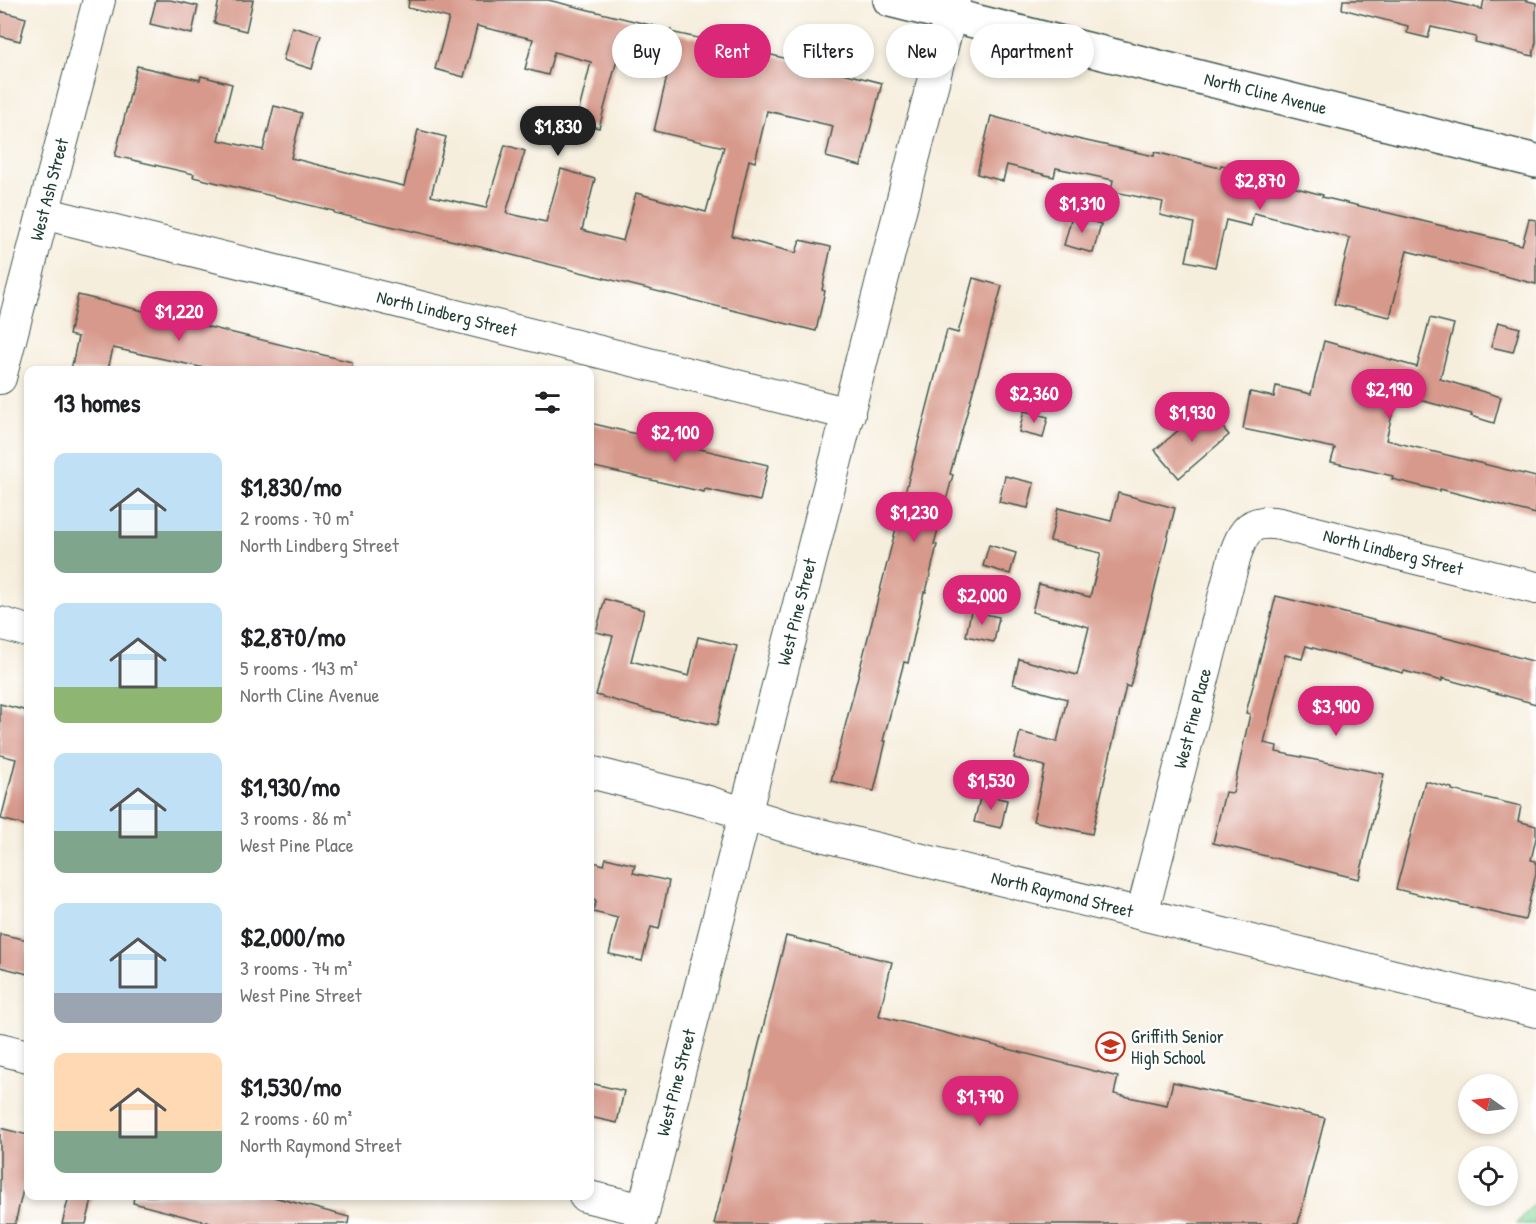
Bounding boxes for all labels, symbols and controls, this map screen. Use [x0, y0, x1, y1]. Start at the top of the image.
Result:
chip: Buy [612, 24, 682, 78]
chip: Rent [694, 24, 771, 78]
chip: Filters [783, 24, 874, 78]
chip: New [886, 24, 958, 78]
chip: Apartment [970, 24, 1094, 78]
street label: North Cline Avenue [1202, 66, 1330, 120]
pin: $1,830 [509, 106, 607, 157]
text: $1,830 [534, 112, 582, 139]
street label: West Ash Street [24, 135, 75, 243]
pin: $2,870 [1211, 160, 1309, 211]
text: $2,870 [1234, 166, 1286, 193]
pin: $1,310 [1033, 183, 1131, 234]
text: $1,310 [1059, 189, 1105, 216]
street label: North Lindberg Street [374, 284, 520, 343]
pin: $1,220 [130, 291, 228, 342]
text: $1,220 [154, 297, 204, 324]
pin: $2,190 [1340, 369, 1438, 420]
pin: $2,360 [985, 373, 1083, 424]
text: $2,190 [1365, 375, 1413, 402]
text: $2,360 [1009, 379, 1059, 406]
text: 13 homes [54, 385, 141, 420]
icon: filters [531, 386, 564, 419]
pin: $1,930 [1143, 392, 1241, 443]
text: $1,930 [1169, 398, 1215, 425]
pin: $2,100 [626, 412, 724, 463]
text: $2,100 [651, 418, 699, 445]
text: $1,830/mo [240, 469, 342, 504]
icon: home [102, 477, 174, 549]
pin: $1,230 [865, 492, 963, 543]
text: $1,230 [890, 498, 938, 525]
text: 2 rooms · 70 m² [240, 504, 354, 531]
street label: North Lindberg Street [1321, 522, 1467, 582]
text: North Lindberg Street [240, 531, 399, 558]
street label: West Pine Street [771, 555, 822, 668]
pin: $2,000 [933, 575, 1031, 626]
text: $2,000 [957, 581, 1007, 608]
text: $2,870/mo [240, 619, 346, 654]
icon: home [102, 627, 174, 699]
text: 5 rooms · 143 m² [240, 654, 358, 681]
street label: West Pine Place [1167, 666, 1217, 771]
text: North Cline Avenue [240, 681, 379, 708]
pin: $3,900 [1287, 686, 1385, 737]
text: $3,900 [1312, 692, 1360, 719]
pin: $1,530 [942, 760, 1040, 811]
text: $1,530 [967, 766, 1015, 793]
text: $1,930/mo [240, 769, 340, 804]
icon: home [102, 777, 174, 849]
text: 3 rooms · 86 m² [240, 804, 351, 831]
text: West Pine Place [240, 831, 354, 858]
street label: North Raymond Street [989, 864, 1137, 924]
text: $2,000/mo [240, 919, 345, 954]
icon: home [102, 927, 174, 999]
text: 3 rooms · 74 m² [240, 954, 352, 981]
text: West Pine Street [240, 981, 362, 1008]
place label: Griffith Senior High School [1131, 1024, 1224, 1070]
street label: West Pine Street [650, 1025, 702, 1139]
school or university icon: Griffith Senior High School [1094, 1031, 1126, 1063]
text: $1,530/mo [240, 1069, 341, 1104]
north arrow [1458, 1074, 1518, 1134]
map controls [1458, 1074, 1518, 1206]
pin: $1,790 [931, 1076, 1029, 1127]
icon: home [102, 1077, 174, 1149]
text: $1,790 [956, 1082, 1004, 1109]
text: 2 rooms · 60 m² [240, 1104, 352, 1131]
text: North Raymond Street [240, 1131, 401, 1158]
button: locate [1458, 1146, 1518, 1206]

